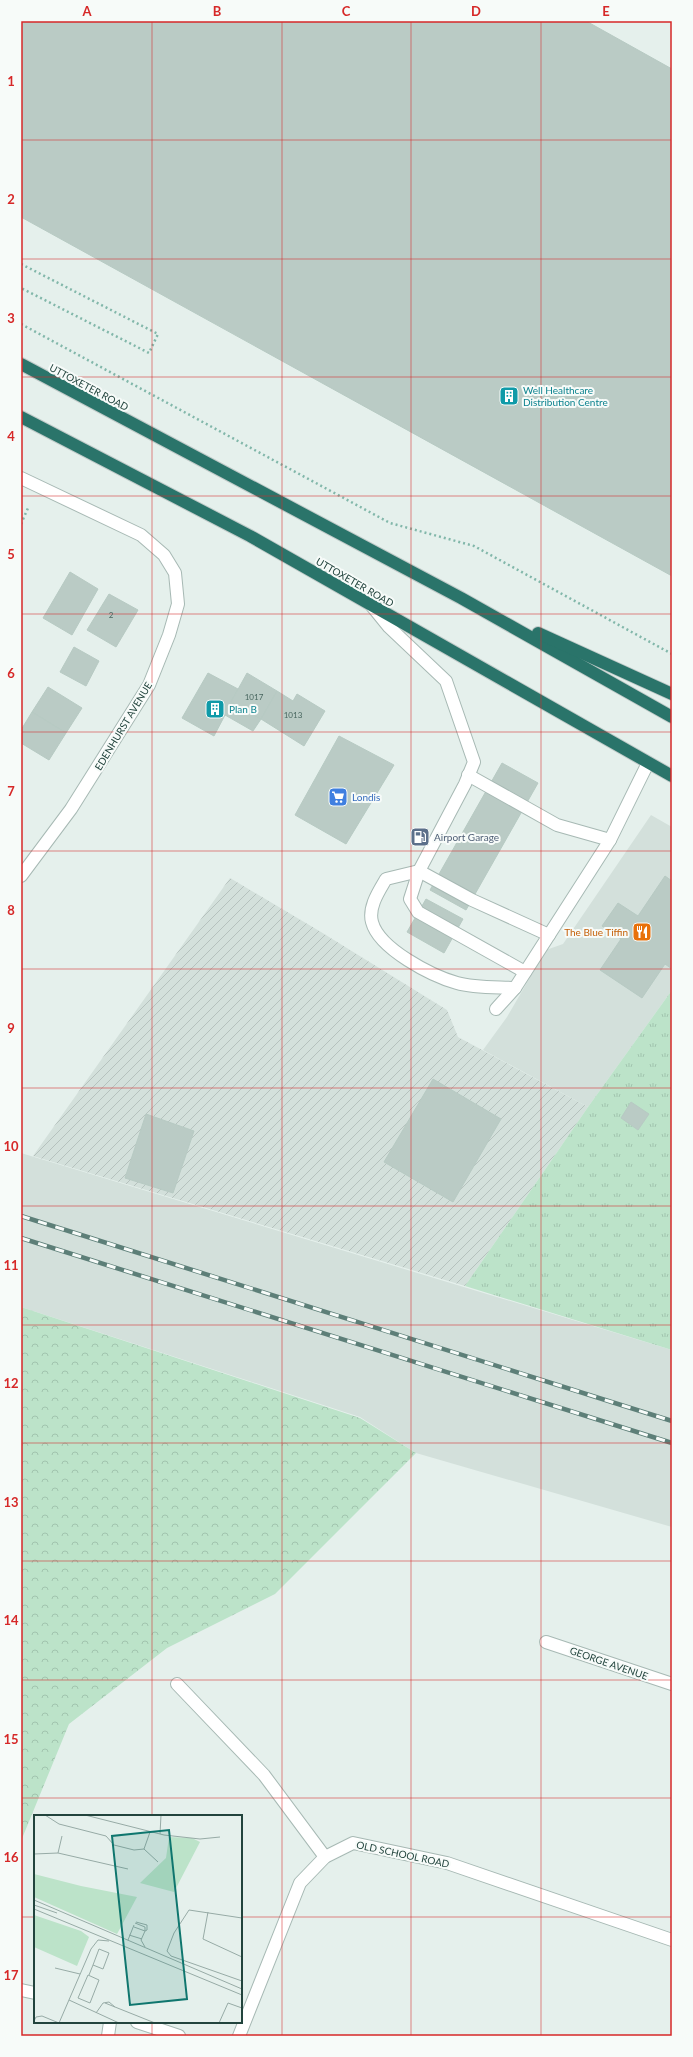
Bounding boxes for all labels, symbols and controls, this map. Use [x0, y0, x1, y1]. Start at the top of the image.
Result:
text: A [81, 3, 92, 19]
text: B [213, 3, 222, 19]
text: C [342, 3, 351, 19]
text: D [471, 3, 481, 19]
text: E [602, 3, 610, 19]
text: 1 [7, 73, 15, 89]
text: 2 [7, 191, 15, 207]
text: 3 [7, 310, 15, 326]
street label: UTTOXETER ROAD [47, 361, 131, 413]
place label: Well Healthcare Distribution Centre [523, 384, 608, 408]
building icon: Well Healthcare Distribution Centre [498, 385, 520, 407]
text: 4 [7, 428, 15, 444]
text: 5 [7, 546, 15, 562]
street label: UTTOXETER ROAD [314, 555, 396, 609]
house number: 2 [109, 610, 114, 620]
text: 6 [7, 665, 15, 681]
street label: EDENHURST AVENUE [92, 679, 154, 772]
house number: 1017 [245, 692, 264, 702]
building icon: Plan B [204, 698, 226, 720]
place label: Plan B [229, 703, 257, 715]
house number: 1013 [284, 710, 303, 720]
text: 7 [7, 783, 15, 799]
supermarket icon: Londis [327, 786, 349, 808]
place label: Londis [352, 791, 380, 803]
fuel station icon: Airport Garage [409, 826, 431, 848]
place label: Airport Garage [434, 831, 499, 843]
text: 8 [7, 902, 15, 918]
restaurant icon: The Blue Tiffin [631, 921, 653, 943]
place label: The Blue Tiffin [564, 926, 628, 938]
text: 9 [7, 1020, 15, 1036]
text: 10 [3, 1138, 19, 1154]
text: 11 [3, 1257, 19, 1273]
text: 12 [3, 1375, 19, 1391]
text: 13 [3, 1494, 19, 1510]
text: 14 [3, 1612, 19, 1628]
street label: GEORGE AVENUE [568, 1644, 650, 1682]
text: 15 [3, 1731, 19, 1747]
inset map [34, 1815, 242, 2023]
street label: OLD SCHOOL ROAD [355, 1838, 451, 1870]
text: 16 [3, 1849, 19, 1865]
text: 17 [3, 1967, 19, 1983]

